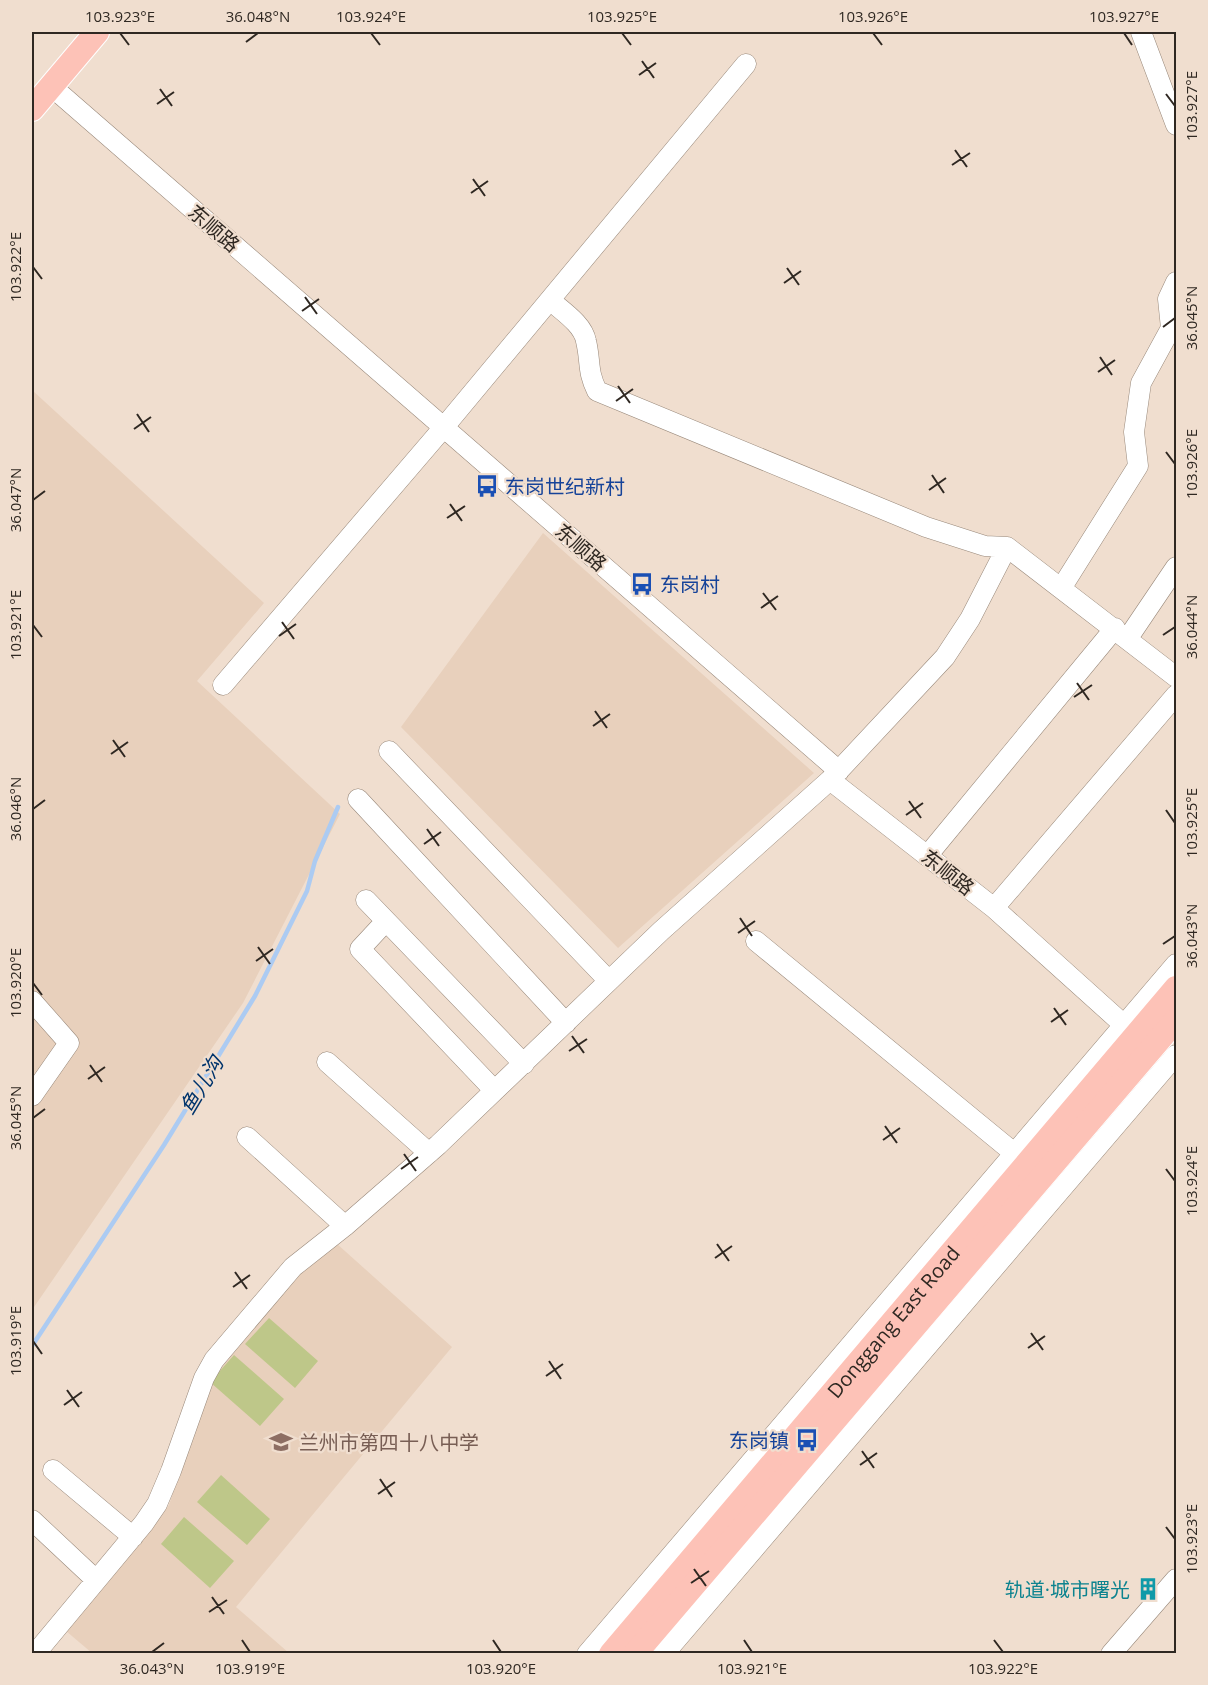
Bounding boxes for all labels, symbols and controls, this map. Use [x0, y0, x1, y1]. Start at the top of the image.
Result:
text: 103.923°E [85, 6, 155, 26]
text: 36.048°N [226, 6, 290, 26]
text: 103.924°E [336, 6, 406, 26]
text: 103.925°E [587, 6, 657, 26]
text: 103.926°E [838, 6, 908, 26]
text: 103.927°E [1089, 6, 1159, 26]
text: 103.927°E [1181, 71, 1201, 141]
street label: 东顺路 [183, 198, 245, 258]
text: 103.922°E [5, 232, 25, 302]
text: 36.045°N [1181, 286, 1201, 350]
text: 103.926°E [1181, 429, 1201, 499]
text: 36.047°N [5, 468, 25, 532]
bus stop icon: 东岗世纪新村 [474, 473, 500, 499]
place label: 东岗世纪新村 [505, 473, 625, 500]
street label: 东顺路 [550, 517, 612, 577]
bus stop icon: 东岗村 [629, 571, 655, 597]
place label: 东岗村 [660, 571, 720, 598]
text: 103.921°E [5, 590, 25, 660]
text: 36.044°N [1181, 595, 1201, 659]
text: 36.046°N [5, 777, 25, 841]
text: 103.925°E [1181, 788, 1201, 858]
street label: 东顺路 [916, 843, 980, 901]
text: 36.043°N [1181, 904, 1201, 968]
text: 103.920°E [5, 948, 25, 1018]
water label: 鱼儿沟 [173, 1049, 230, 1119]
text: 36.045°N [5, 1086, 25, 1150]
text: 103.924°E [1181, 1146, 1201, 1216]
street label: Donggang East Road [821, 1240, 965, 1403]
text: 103.919°E [5, 1306, 25, 1376]
place label: 东岗镇 [729, 1427, 789, 1454]
bus stop icon: 东岗镇 [794, 1427, 820, 1453]
school or university icon: 兰州市第四十八中学 [268, 1429, 294, 1455]
place label: 兰州市第四十八中学 [299, 1429, 479, 1456]
text: 103.923°E [1181, 1504, 1201, 1574]
place label: 轨道·城市曙光 [1005, 1576, 1130, 1603]
building icon: 轨道·城市曙光 [1135, 1576, 1161, 1602]
text: 36.043°N [120, 1658, 184, 1678]
text: 103.919°E [215, 1658, 285, 1678]
text: 103.920°E [466, 1658, 536, 1678]
text: 103.921°E [717, 1658, 787, 1678]
text: 103.922°E [968, 1658, 1038, 1678]

